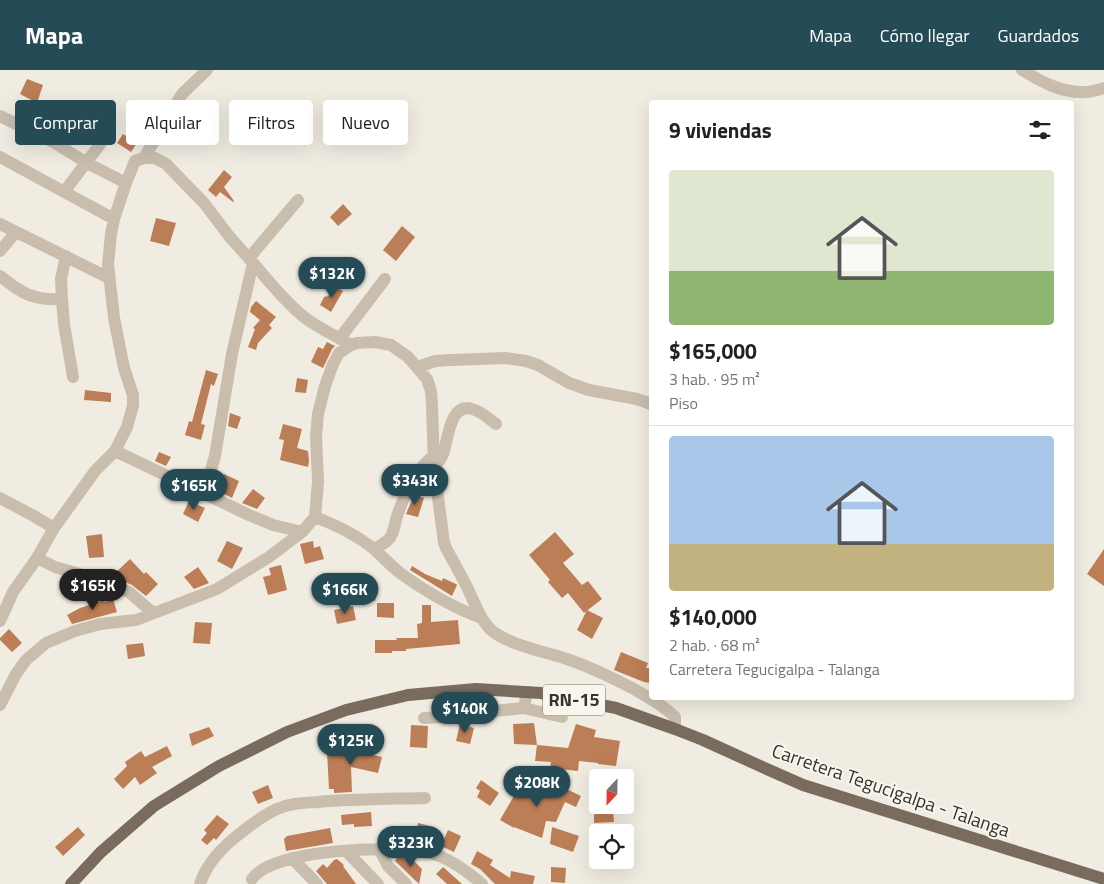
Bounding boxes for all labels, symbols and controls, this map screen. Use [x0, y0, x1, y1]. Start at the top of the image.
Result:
text: Mapa [25, 17, 83, 53]
text: Mapa [809, 22, 852, 49]
text: Cómo llegar [880, 22, 969, 49]
text: Guardados [997, 22, 1079, 49]
chip: Comprar [15, 100, 116, 145]
chip: Alquilar [126, 100, 219, 145]
chip: Filtros [229, 100, 313, 145]
chip: Nuevo [323, 100, 408, 145]
text: 9 viviendas [669, 114, 772, 146]
icon: filters [1026, 116, 1054, 144]
icon: home [817, 203, 907, 293]
pin: $132K [297, 256, 367, 299]
text: $132K [309, 261, 355, 285]
text: $165,000 [669, 335, 757, 367]
text: 3 hab. · 95 m² [669, 367, 760, 391]
text: Piso [669, 391, 698, 415]
pin: $343K [380, 464, 450, 506]
pin: $165K [159, 468, 229, 511]
text: $343K [392, 468, 438, 492]
icon: home [817, 468, 907, 558]
text: $165K [171, 473, 217, 497]
pin: $165K [58, 568, 128, 611]
pin: $166K [310, 572, 380, 615]
text: $165K [70, 573, 116, 597]
text: $166K [322, 577, 368, 601]
text: $140,000 [669, 601, 757, 633]
text: 2 hab. · 68 m² [669, 633, 760, 657]
text: Carretera Tegucigalpa - Talanga [669, 657, 880, 681]
road number: RN-15 [543, 684, 605, 716]
pin: $140K [430, 692, 500, 734]
text: $140K [442, 696, 488, 720]
pin: $125K [316, 724, 386, 766]
text: $125K [328, 728, 374, 752]
street label: Carretera Tegucigalpa - Talanga [768, 735, 1015, 844]
pin: $208K [502, 766, 572, 808]
north arrow [589, 769, 634, 814]
map controls [589, 769, 634, 869]
text: $208K [514, 770, 560, 794]
button: locate [589, 824, 634, 869]
pin: $323K [376, 826, 446, 868]
text: $323K [388, 830, 434, 854]

